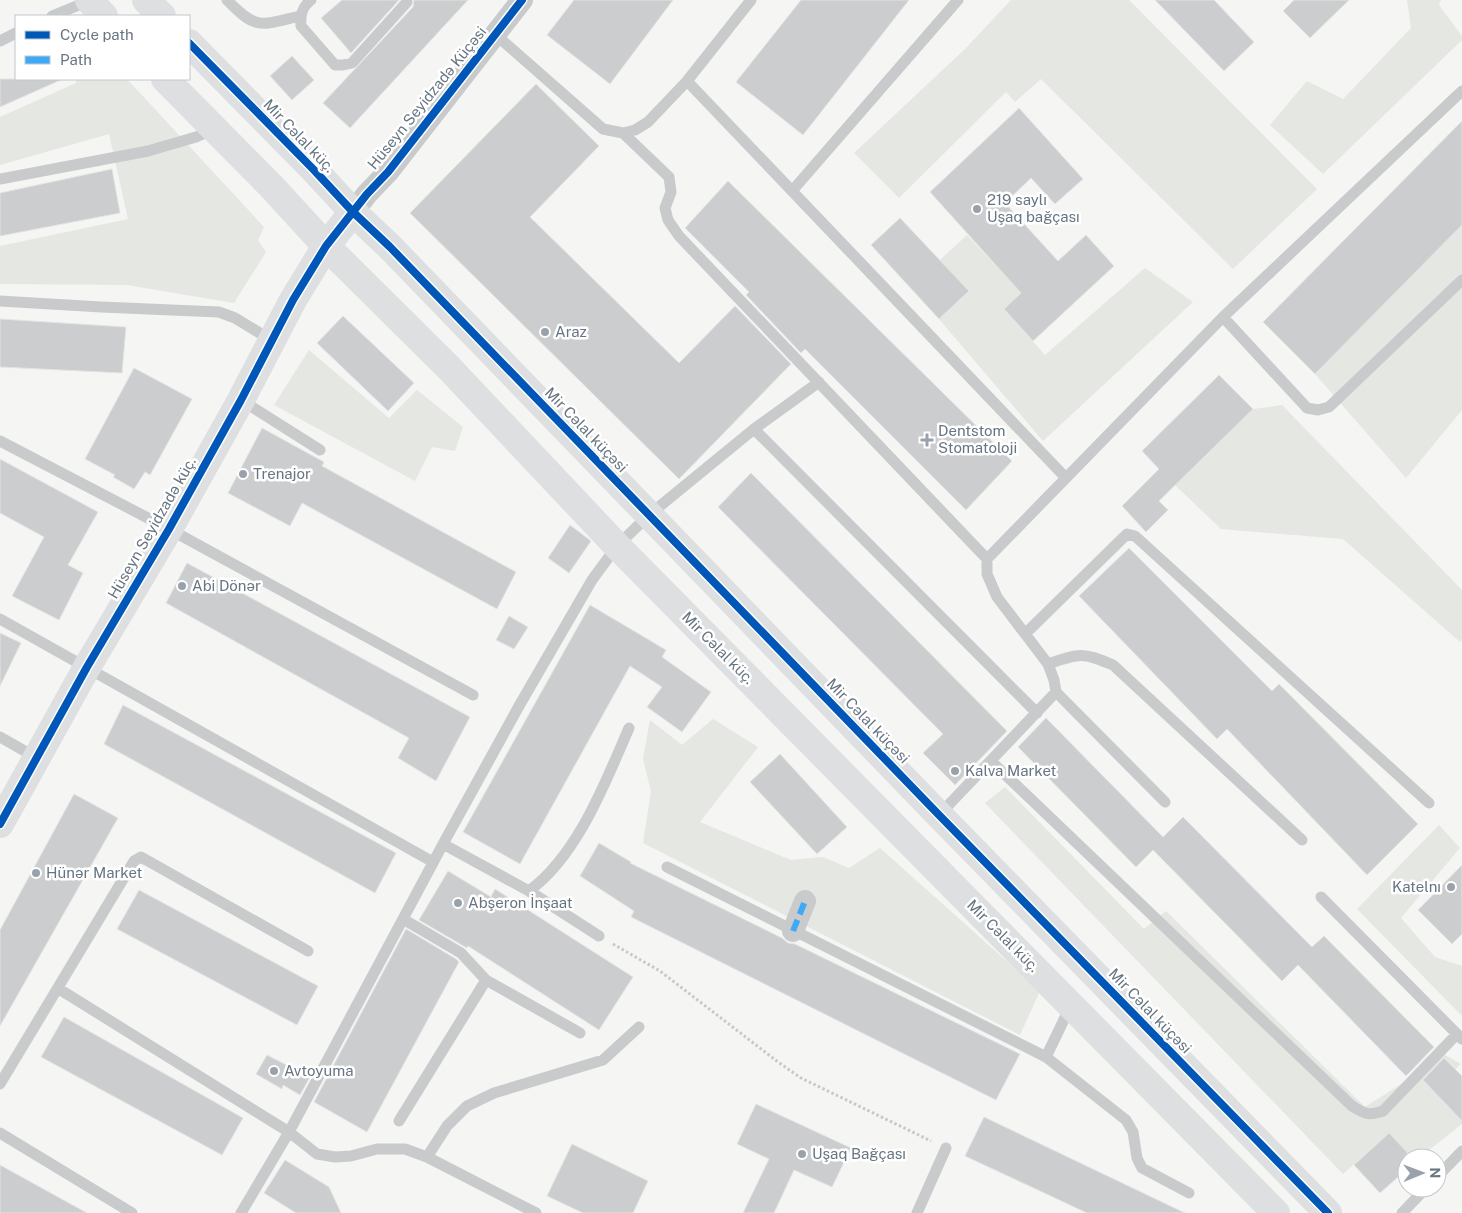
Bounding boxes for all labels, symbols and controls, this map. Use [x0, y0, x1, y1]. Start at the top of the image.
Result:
legend [15, 15, 190, 80]
street label: Hüseyn Seyidzadə Küçəsi [364, 23, 489, 172]
text: Cycle path [60, 26, 134, 43]
text: Path [60, 51, 92, 68]
street label: Mir Cəlal küç. [260, 96, 338, 176]
place label: 219 saylı Uşaq bağçası [987, 191, 1080, 225]
marker: 219 saylı Uşaq bağçası [971, 203, 983, 215]
place label: Araz [555, 323, 587, 340]
marker: Araz [539, 326, 551, 338]
street label: Mir Cəlal küçəsi [542, 384, 631, 476]
place label: Dentstom Stomatoloji [938, 422, 1017, 456]
marker: Dentstom Stomatoloji [920, 433, 934, 447]
street label: Hüseyn Seyidzadə küç. [104, 454, 199, 602]
place label: Trenajor [253, 465, 311, 482]
marker: Trenajor [237, 468, 249, 480]
place label: Abi Dönər [192, 577, 261, 594]
marker: Abi Dönər [176, 580, 188, 592]
street label: Mir Cəlal küç. [679, 608, 758, 687]
street label: Mir Cəlal küçəsi [824, 675, 913, 767]
place label: Kalva Market [965, 762, 1057, 779]
marker: Kalva Market [949, 765, 961, 777]
place label: Hünər Market [46, 864, 143, 881]
marker: Hünər Market [30, 867, 42, 879]
place label: Katelnı [1392, 878, 1441, 895]
marker: Katelnı [1445, 881, 1457, 893]
place label: Abşeron İnşaat [468, 893, 573, 911]
street label: Mir Cəlal küç. [964, 896, 1043, 975]
marker: Abşeron İnşaat [452, 897, 464, 909]
street label: Mir Cəlal küçəsi [1106, 965, 1195, 1057]
place label: Avtoyuma [284, 1062, 353, 1079]
marker: Avtoyuma [268, 1065, 280, 1077]
place label: Uşaq Bağçası [812, 1145, 906, 1162]
marker: Uşaq Bağçası [796, 1148, 808, 1160]
north arrow [1397, 1148, 1447, 1198]
text: N [1427, 1167, 1443, 1178]

